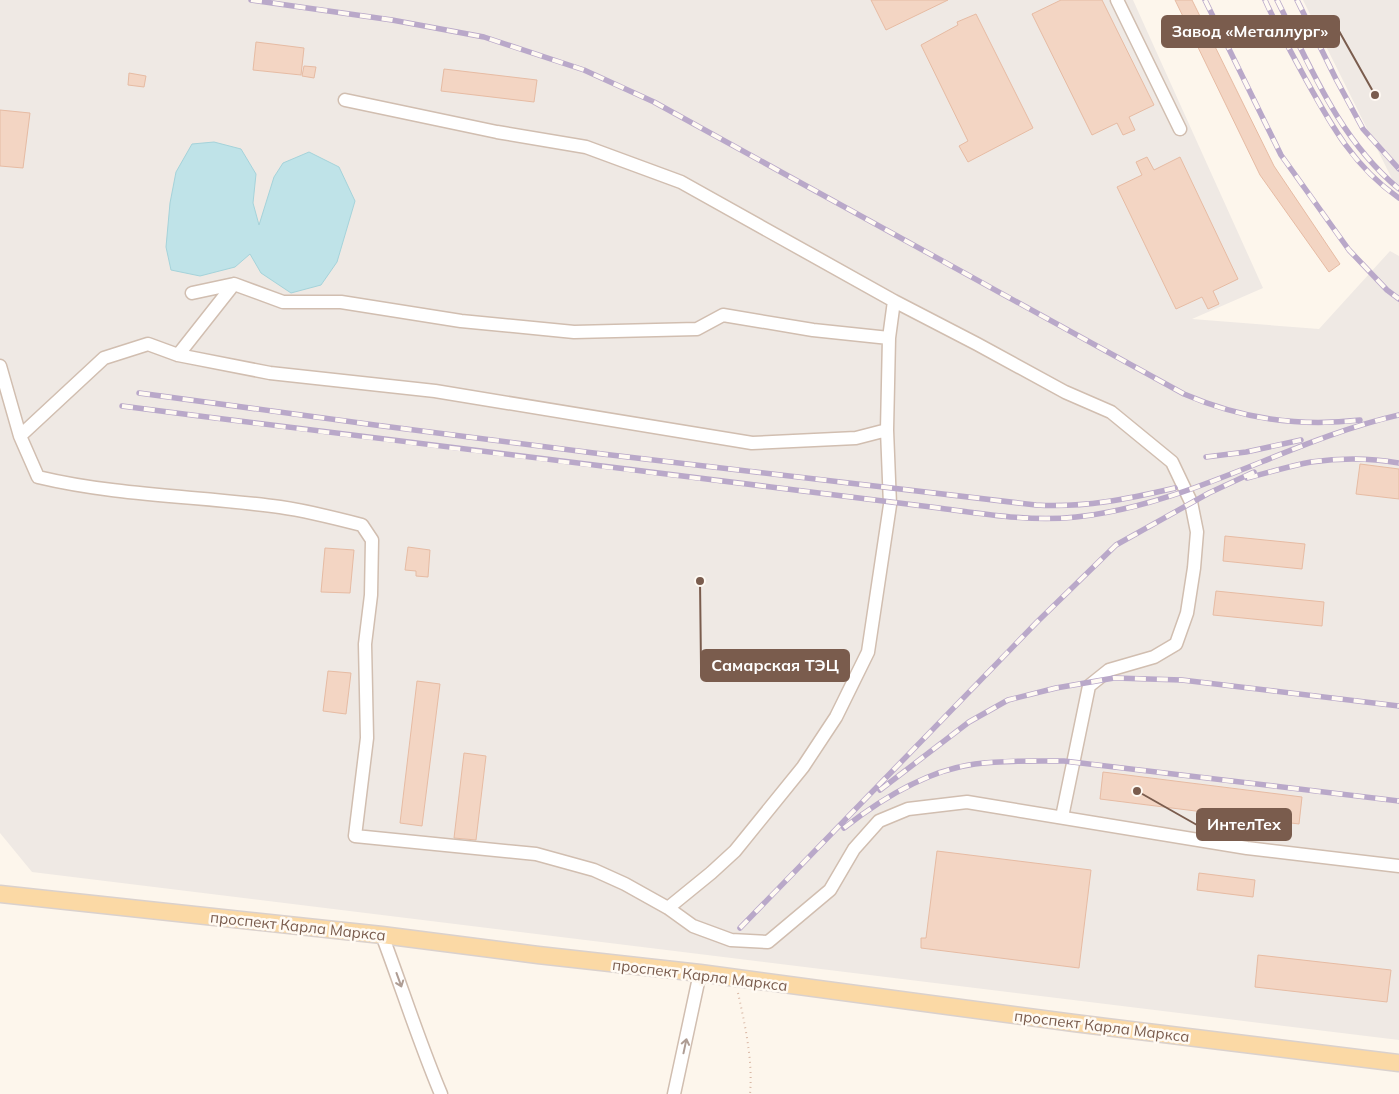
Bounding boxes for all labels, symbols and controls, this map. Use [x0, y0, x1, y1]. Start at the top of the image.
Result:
callout: Завод «Металлург» [1162, 16, 1339, 47]
text: Завод «Металлург» [1172, 21, 1328, 41]
callout: Самарская ТЭЦ [701, 650, 849, 681]
text: Самарская ТЭЦ [711, 655, 839, 675]
callout: ИнтелТех [1197, 809, 1291, 840]
text: ИнтелТех [1207, 814, 1282, 834]
street label: проспект Карла Маркса [209, 907, 387, 945]
street label: проспект Карла Маркса [611, 955, 789, 995]
one-way arrow [395, 972, 404, 988]
street label: проспект Карла Маркса [1013, 1006, 1191, 1046]
one-way arrow [680, 1039, 690, 1055]

